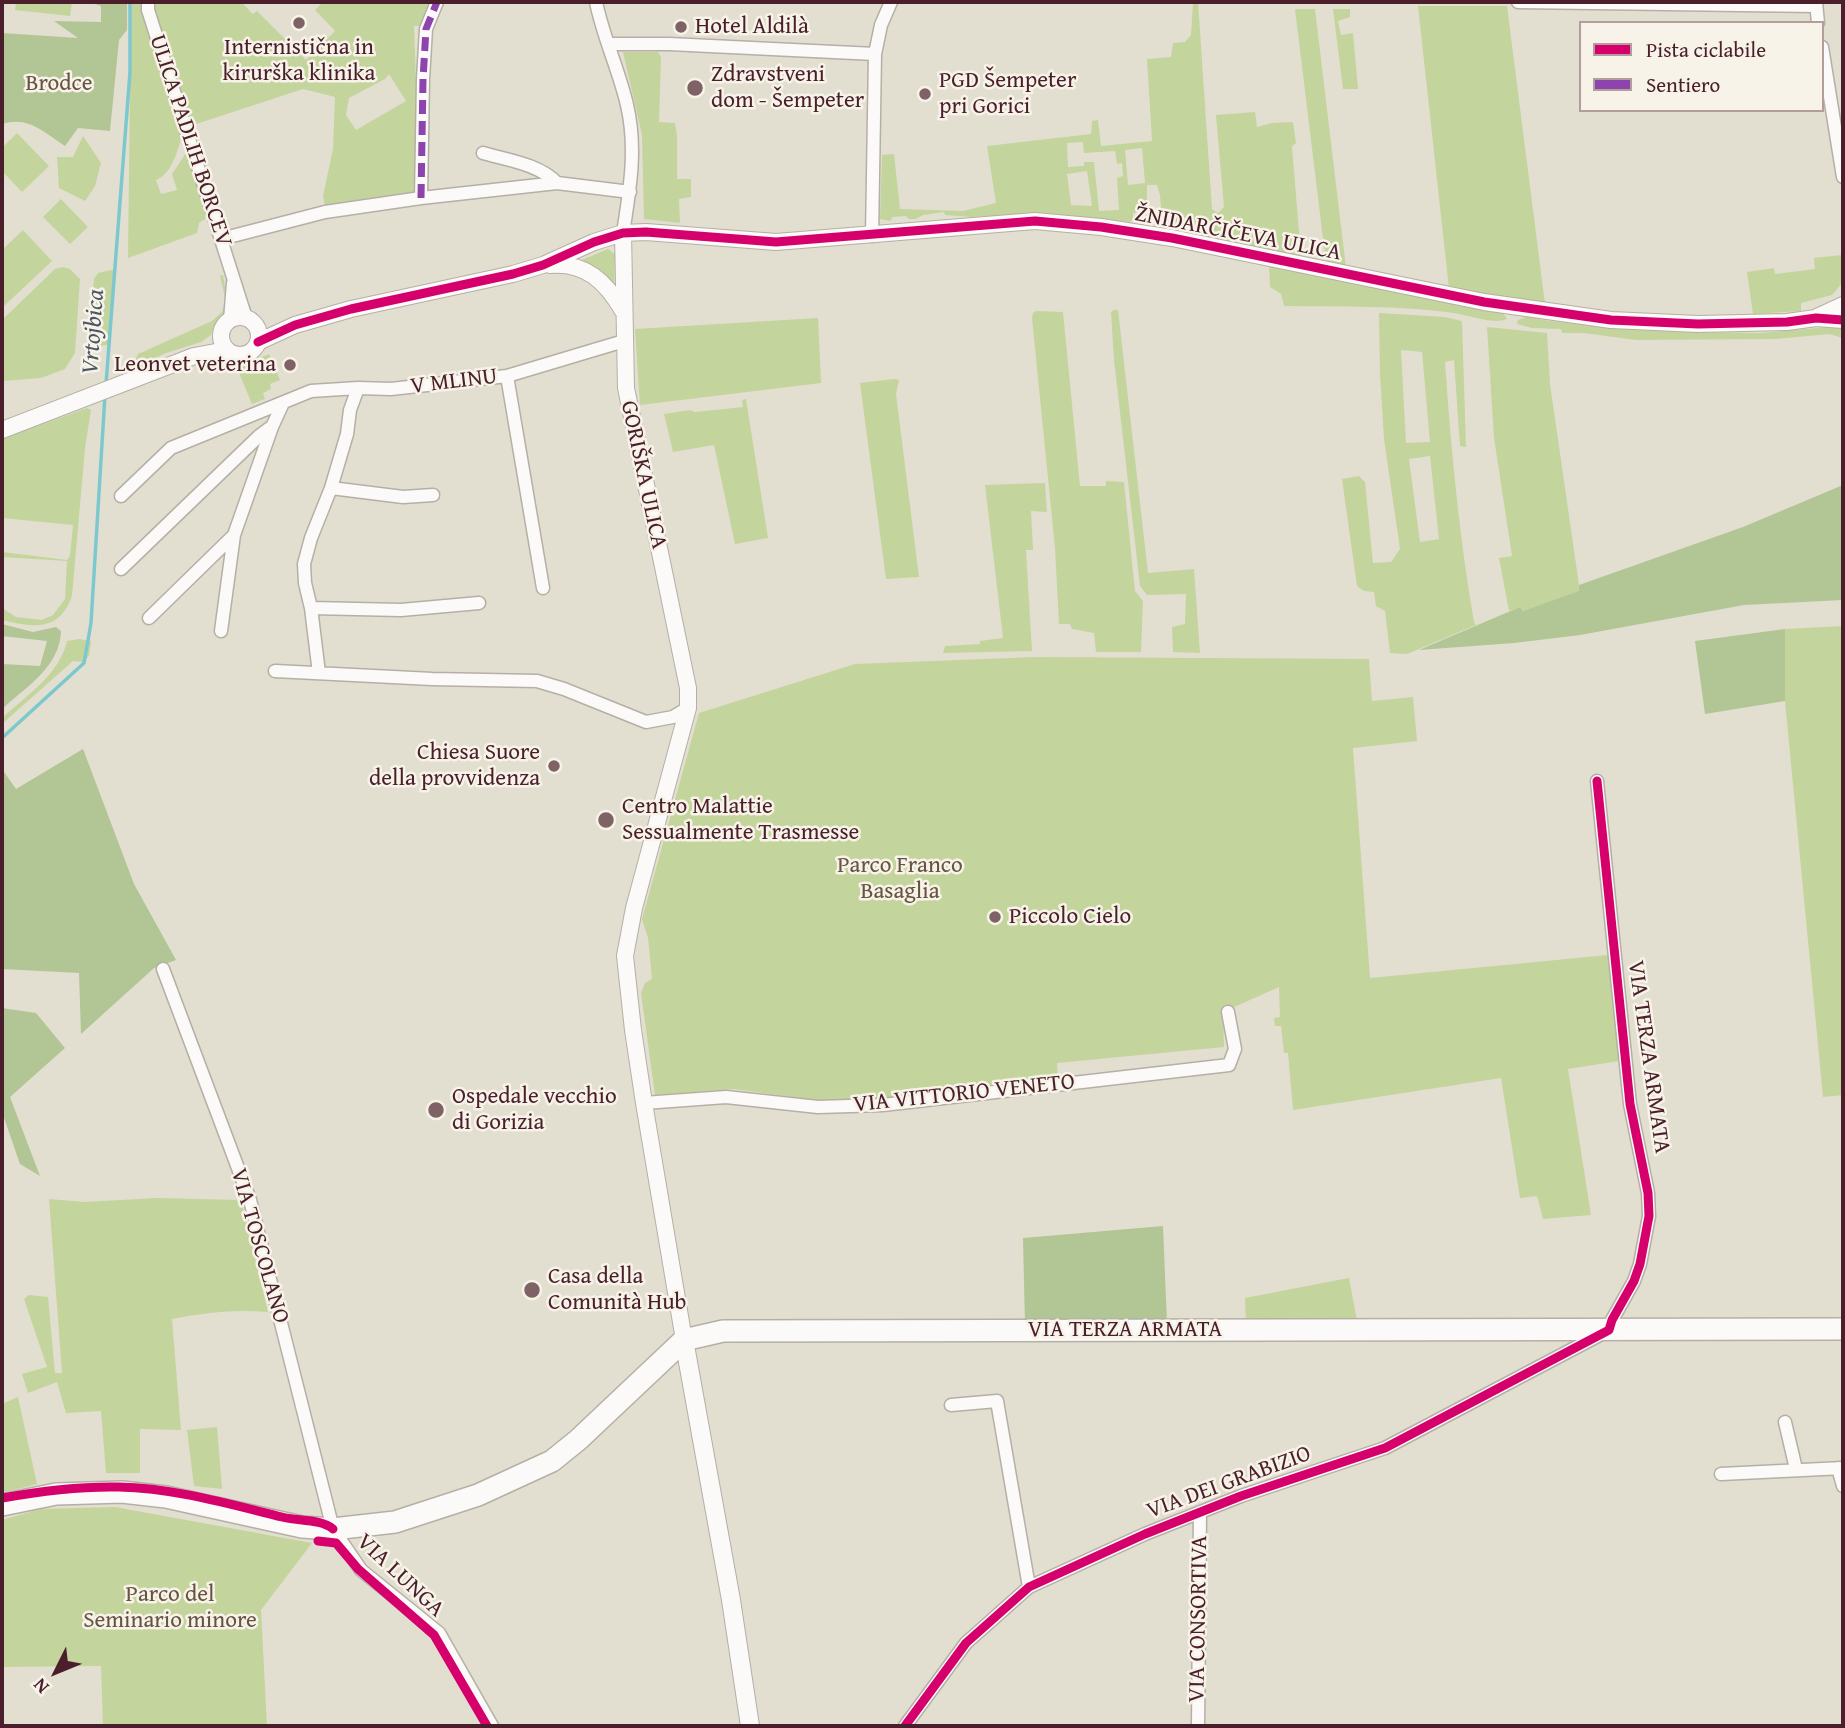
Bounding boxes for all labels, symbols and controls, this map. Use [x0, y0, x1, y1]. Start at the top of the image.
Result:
place label: Hotel Aldilà [695, 13, 809, 41]
marker: Internistična in kirurška klinika [291, 15, 307, 31]
marker: Hotel Aldilà [673, 19, 689, 35]
legend [1579, 21, 1824, 112]
street label: ULICA PADLIH BORCEV [143, 32, 237, 250]
place label: Internistična in kirurška klinika [223, 34, 375, 88]
text: Pista ciclabile [1646, 34, 1766, 65]
place label: Zdravstveni dom - Šempeter [711, 61, 864, 115]
place label: PGD Šempeter pri Gorici [939, 67, 1076, 121]
text: Sentiero [1646, 69, 1720, 100]
park label: Brodce [25, 70, 93, 98]
marker: Zdravstveni dom - Šempeter [685, 78, 705, 98]
marker: PGD Šempeter pri Gorici [917, 86, 933, 102]
street label: ŽNIDARČIČEVA ULICA [1133, 200, 1343, 268]
water label: Vrtojbica [77, 288, 111, 376]
place label: Leonvet veterina [114, 351, 276, 379]
marker: Leonvet veterina [282, 357, 298, 373]
street label: V MLINU [409, 363, 499, 401]
street label: GORIŠKA ULICA [614, 398, 672, 552]
place label: Chiesa Suore della provvidenza [369, 739, 540, 793]
marker: Chiesa Suore della provvidenza [546, 758, 562, 774]
place label: Centro Malattie Sessualmente Trasmesse [622, 793, 859, 847]
marker: Centro Malattie Sessualmente Trasmesse [596, 810, 616, 830]
park label: Parco Franco Basaglia [837, 852, 963, 906]
place label: Piccolo Cielo [1009, 903, 1131, 931]
marker: Piccolo Cielo [987, 909, 1003, 925]
street label: VIA TERZA ARMATA [1621, 959, 1675, 1155]
street label: VIA VITTORIO VENETO [852, 1069, 1076, 1119]
place label: Ospedale vecchio di Gorizia [452, 1083, 617, 1137]
marker: Ospedale vecchio di Gorizia [426, 1100, 446, 1120]
street label: VIA TOSCOLANO [224, 1165, 294, 1327]
place label: Casa della Comunità Hub [548, 1263, 687, 1317]
marker: Casa della Comunità Hub [522, 1280, 542, 1300]
street label: VIA TERZA ARMATA [1028, 1316, 1222, 1344]
street label: VIA DEI GRABIZIO [1143, 1440, 1315, 1526]
street label: VIA LUNGA [350, 1528, 450, 1624]
street label: VIA CONSORTIVA [1184, 1535, 1214, 1703]
park label: Parco del Seminario minore [83, 1581, 257, 1635]
north arrow [21, 1637, 91, 1707]
text: N [26, 1672, 55, 1701]

